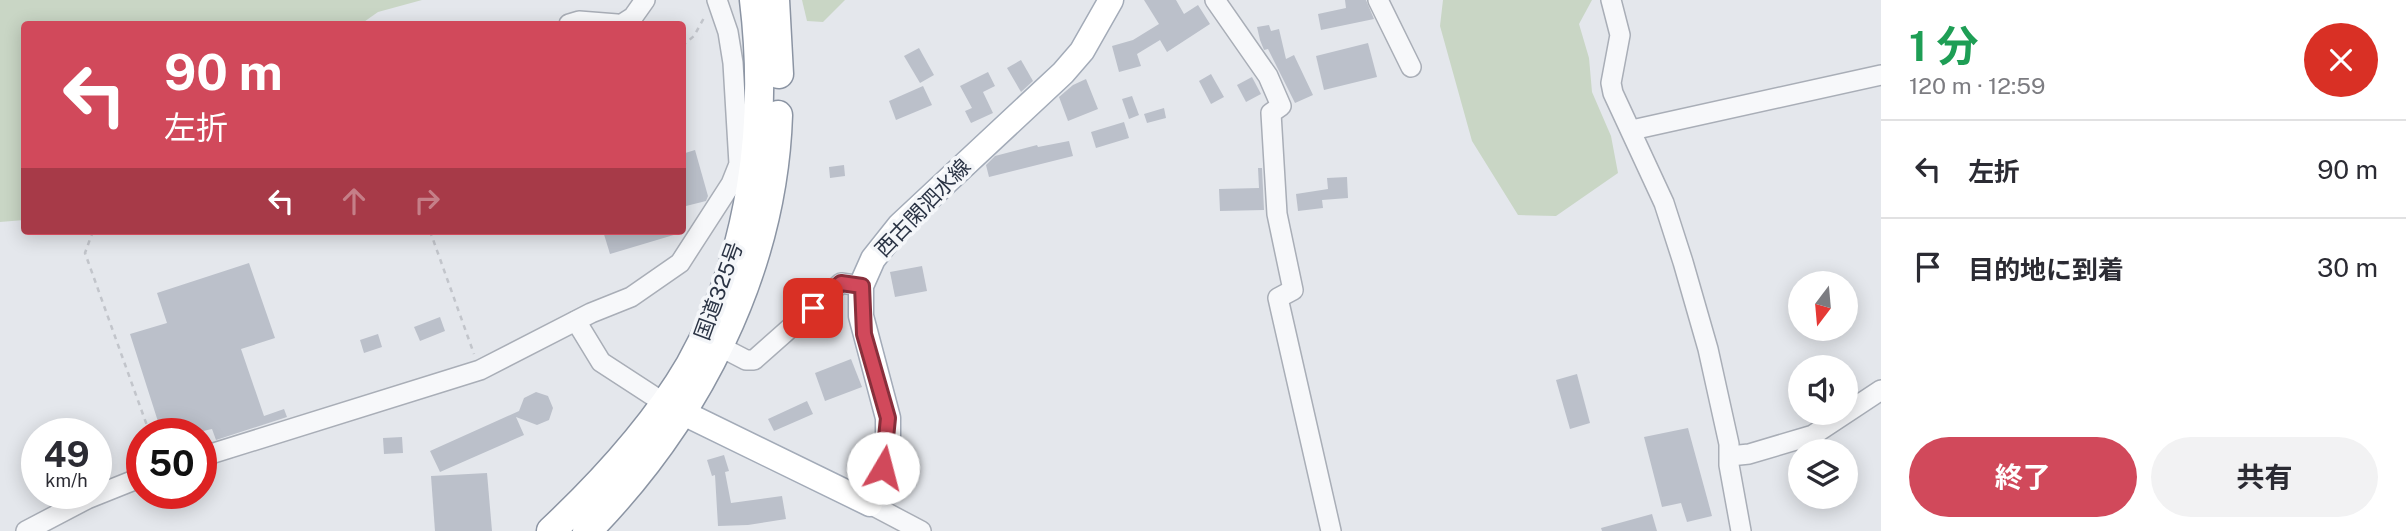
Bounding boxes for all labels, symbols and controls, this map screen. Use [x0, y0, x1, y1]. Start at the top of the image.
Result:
text: 1 分 [1909, 21, 1978, 70]
button: close [2304, 23, 2378, 97]
text: 90 m [164, 43, 283, 101]
icon: left [49, 49, 140, 140]
text: 120 m · 12:59 [1909, 72, 2045, 99]
text: 左折 [164, 109, 228, 146]
icon: left [1909, 150, 1947, 188]
street label: 西古閑泗水線 [870, 154, 975, 262]
text: 90 m [2317, 154, 2378, 185]
text: 左折 [1968, 156, 2020, 187]
icon: left [262, 182, 300, 220]
icon: ahead [335, 182, 373, 220]
icon: right [408, 182, 446, 220]
street label: 国道325号 [689, 239, 748, 343]
icon: arrive [1909, 248, 1947, 286]
text: 30 m [2317, 252, 2378, 283]
text: 目的地に到着 [1968, 254, 2124, 285]
north arrow [1788, 271, 1858, 341]
map controls [1788, 271, 1858, 509]
pin [783, 278, 843, 338]
icon: arrive [794, 289, 832, 327]
button: sound [1788, 355, 1858, 425]
speed limit sign: 50 [126, 418, 217, 509]
position arrow [846, 431, 920, 505]
text: 49 [43, 434, 90, 475]
button: 終了 [1909, 437, 2137, 517]
button: 共有 [2151, 437, 2378, 517]
button: layers [1788, 439, 1858, 509]
text: km/h [45, 470, 88, 491]

